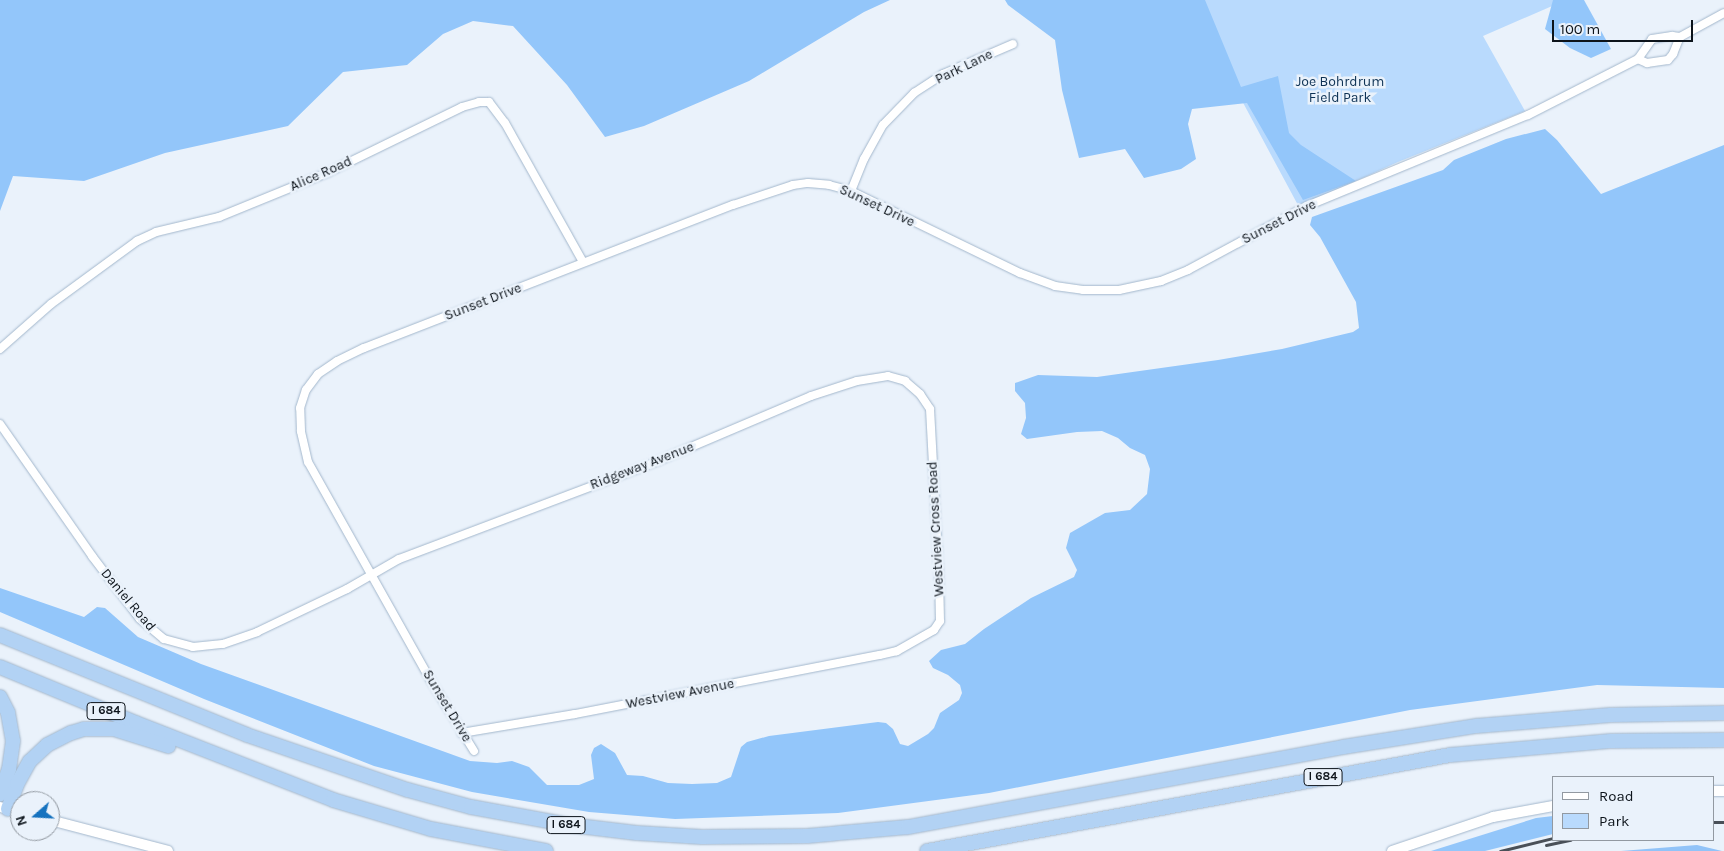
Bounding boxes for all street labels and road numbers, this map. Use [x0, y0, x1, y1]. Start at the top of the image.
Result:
street label: Park Lane [933, 46, 995, 88]
street label: Alice Road [287, 153, 355, 195]
street label: Sunset Drive [837, 181, 917, 231]
street label: Sunset Drive [1239, 196, 1319, 248]
street label: Sunset Drive [442, 280, 524, 324]
street label: Ridgeway Avenue [588, 438, 696, 494]
street label: Westview Cross Road [924, 461, 948, 597]
street label: Daniel Road [97, 565, 159, 635]
street label: Sunset Drive [419, 667, 475, 745]
street label: Westview Avenue [624, 675, 736, 713]
road number: I 684 [86, 701, 126, 720]
road number: I 684 [1303, 768, 1343, 786]
road number: I 684 [546, 816, 586, 834]

